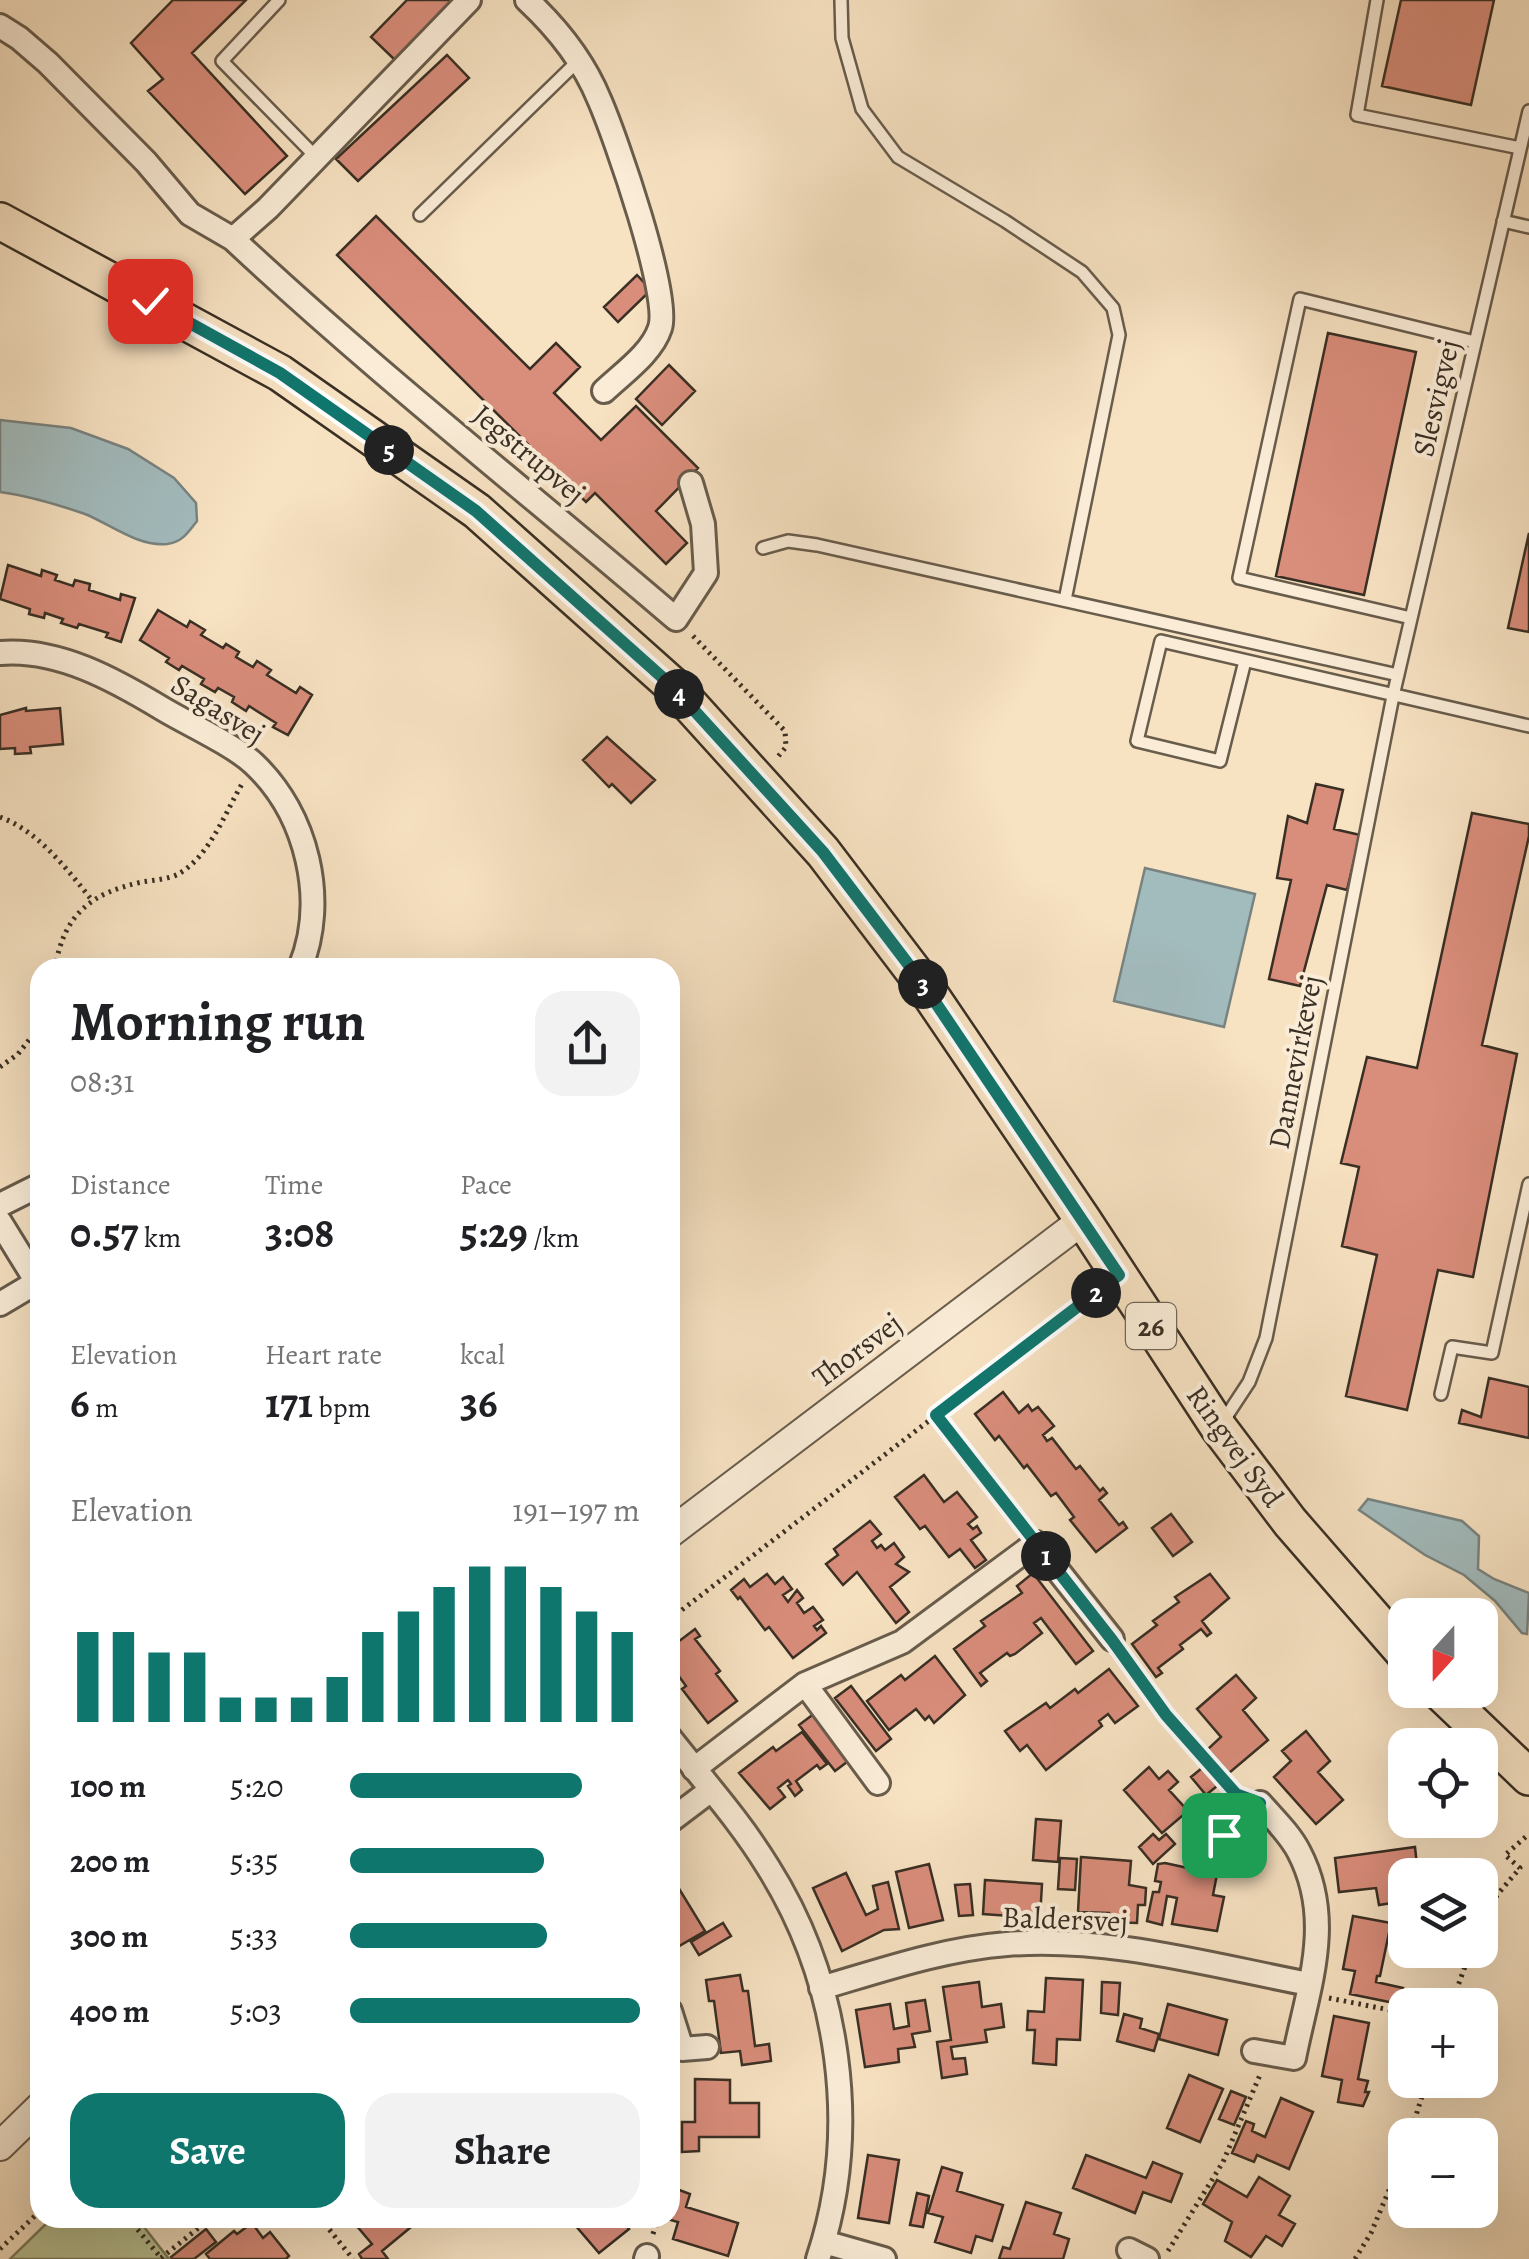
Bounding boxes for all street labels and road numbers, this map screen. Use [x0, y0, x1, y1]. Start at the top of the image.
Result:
street label: Slesvigvej [1403, 335, 1469, 461]
street label: Jegstrupvej [464, 395, 594, 513]
street label: Sagasvej [163, 665, 273, 753]
street label: Dannevirkevej [1259, 972, 1331, 1152]
street label: Thorsvej [804, 1303, 910, 1397]
road number: 26 [1126, 1303, 1176, 1349]
street label: Ringvej Syd [1177, 1377, 1293, 1516]
street label: Baldersvej [1001, 1897, 1129, 1941]

